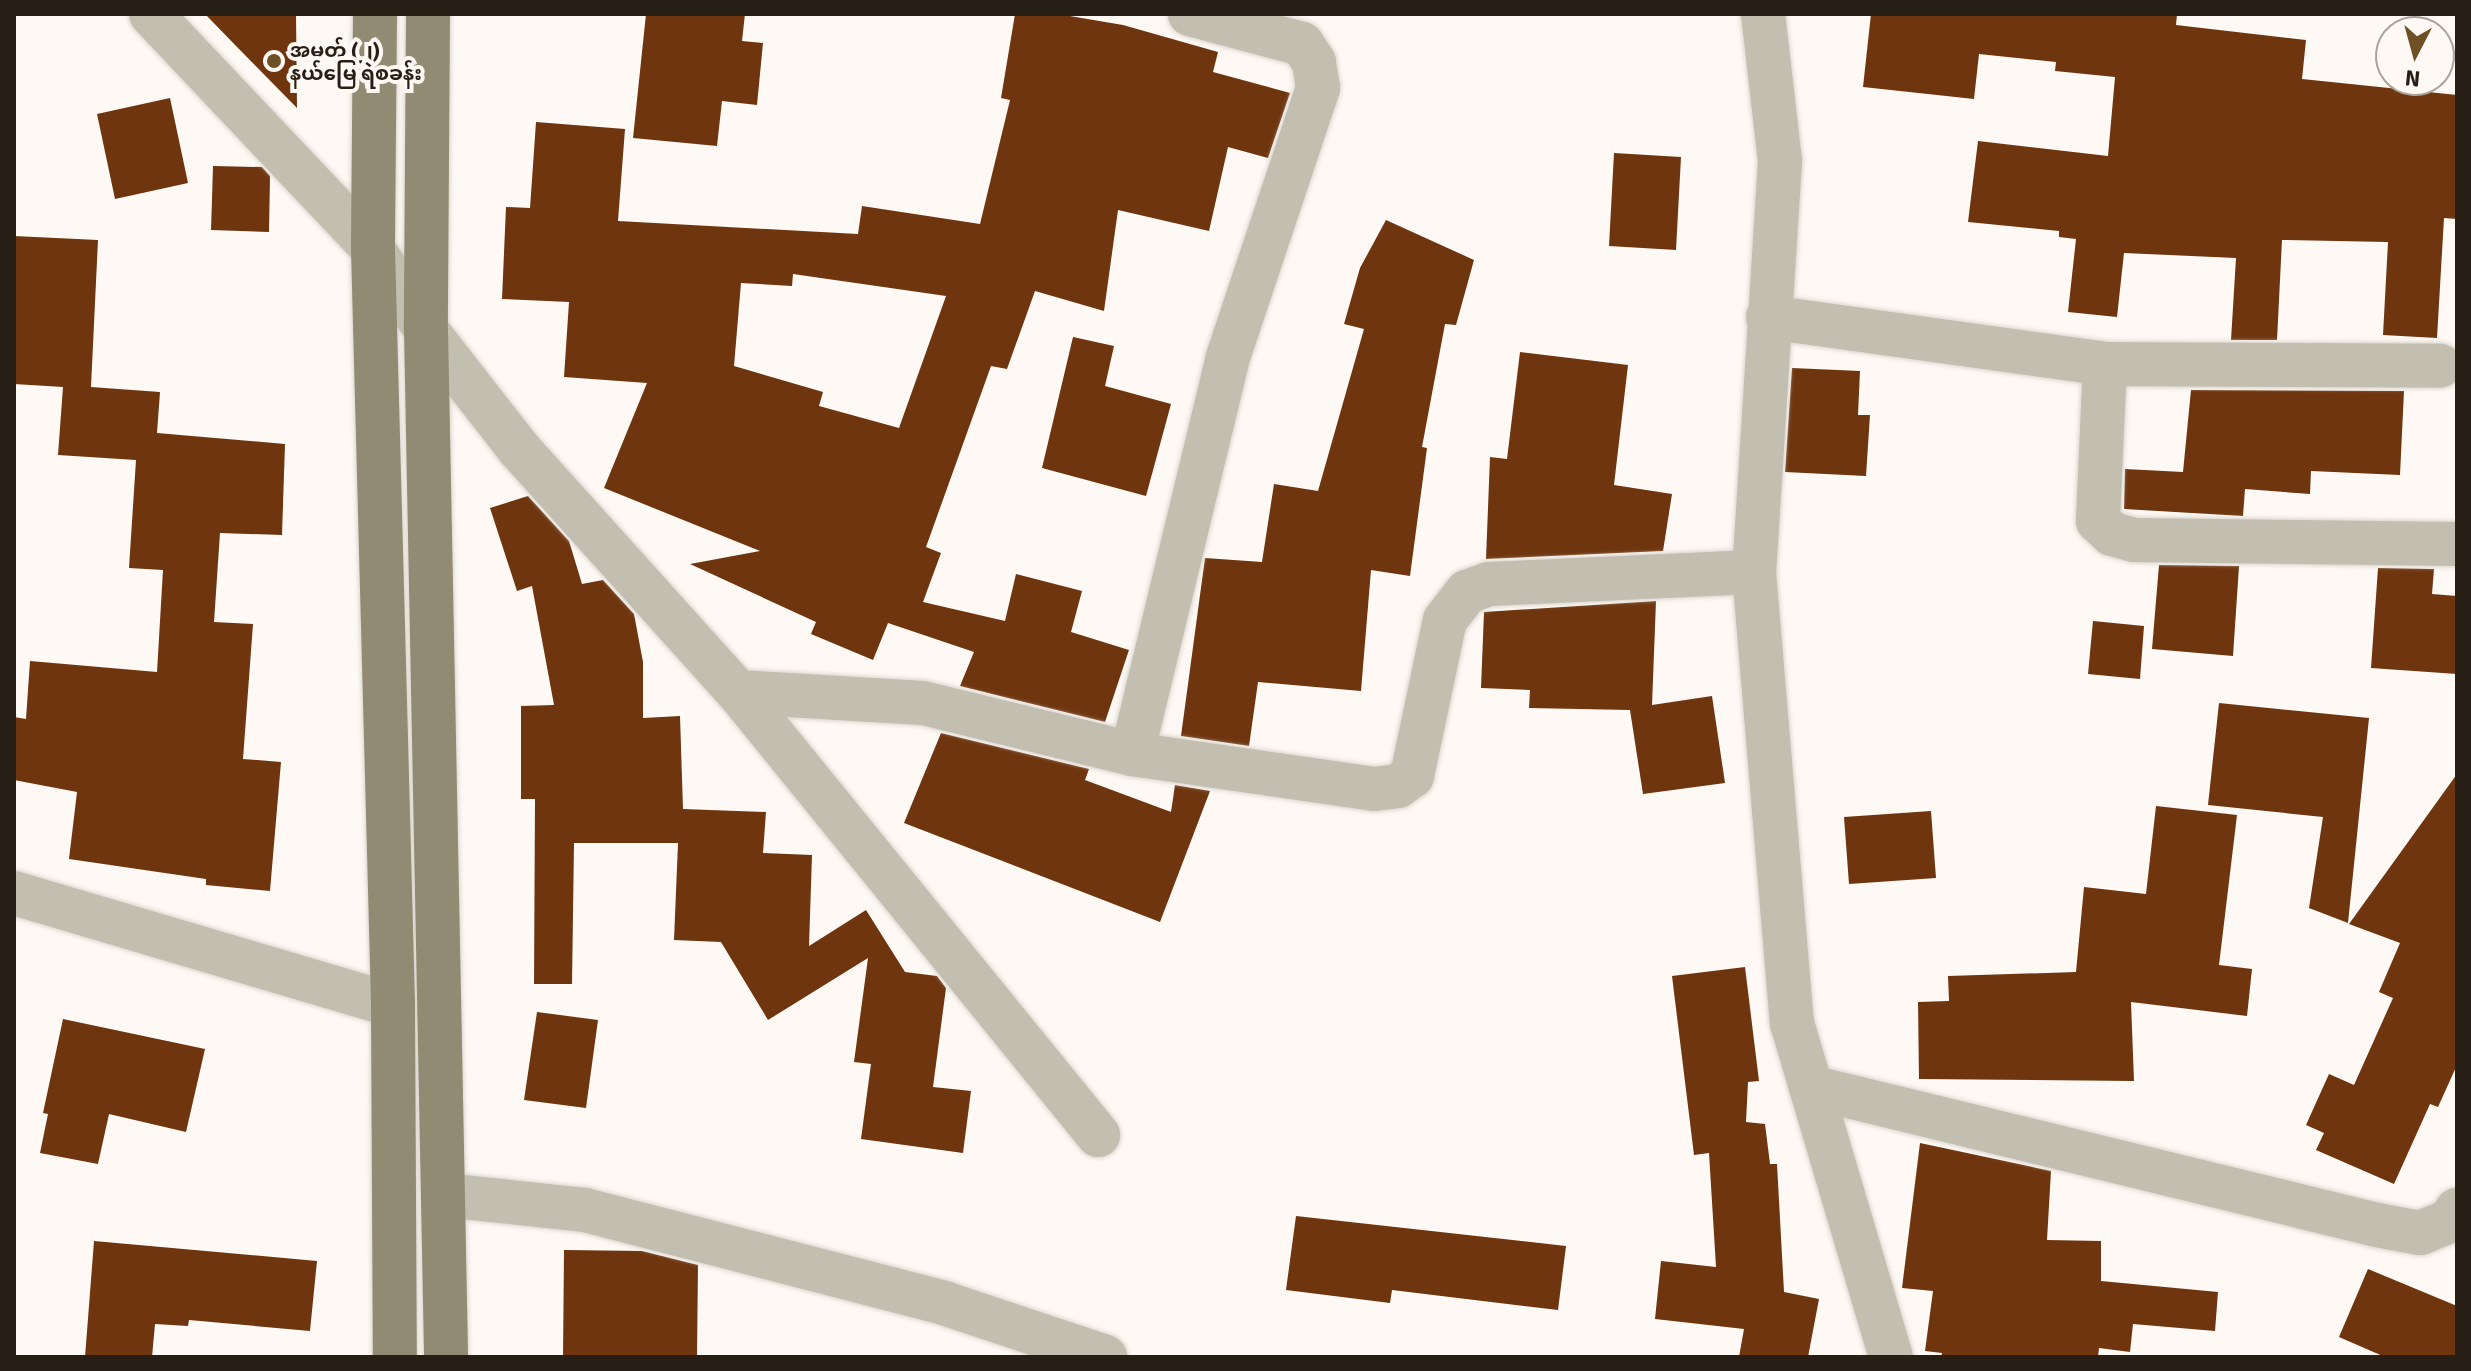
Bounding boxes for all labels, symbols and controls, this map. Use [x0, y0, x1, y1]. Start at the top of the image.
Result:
north arrow [2375, 16, 2455, 96]
place label: အမှတ် (၂) နယ်မြေ ရဲစခန်း [290, 38, 422, 85]
marker: အမှတ် (၂) နယ်မြေ ရဲစခန်း [265, 52, 283, 70]
text: N [2404, 64, 2422, 93]

